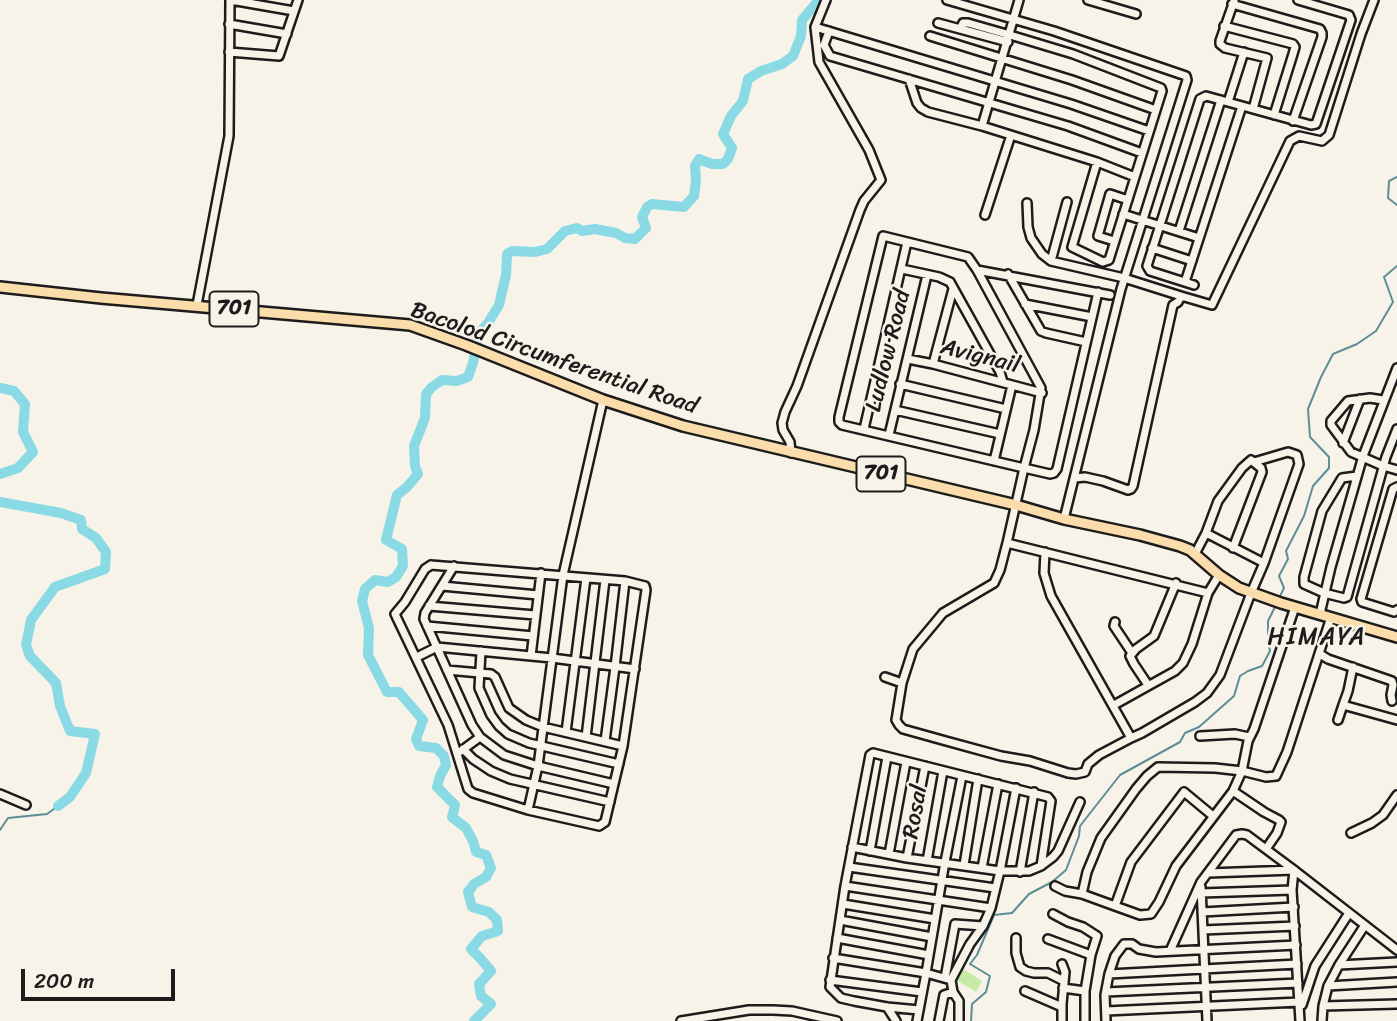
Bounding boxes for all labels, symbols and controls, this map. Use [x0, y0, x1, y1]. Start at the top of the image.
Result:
street label: Ludlow Road [861, 287, 917, 415]
road number: 701 [210, 292, 258, 326]
street label: Bacolod Circumferential Road [407, 297, 701, 421]
street label: Avignail [938, 334, 1022, 380]
road number: 701 [856, 456, 906, 491]
district label: HIMAYA [1268, 624, 1366, 652]
street label: Rosal [898, 783, 934, 841]
scale bar [24, 954, 178, 998]
text: 200 m [34, 962, 94, 1000]

